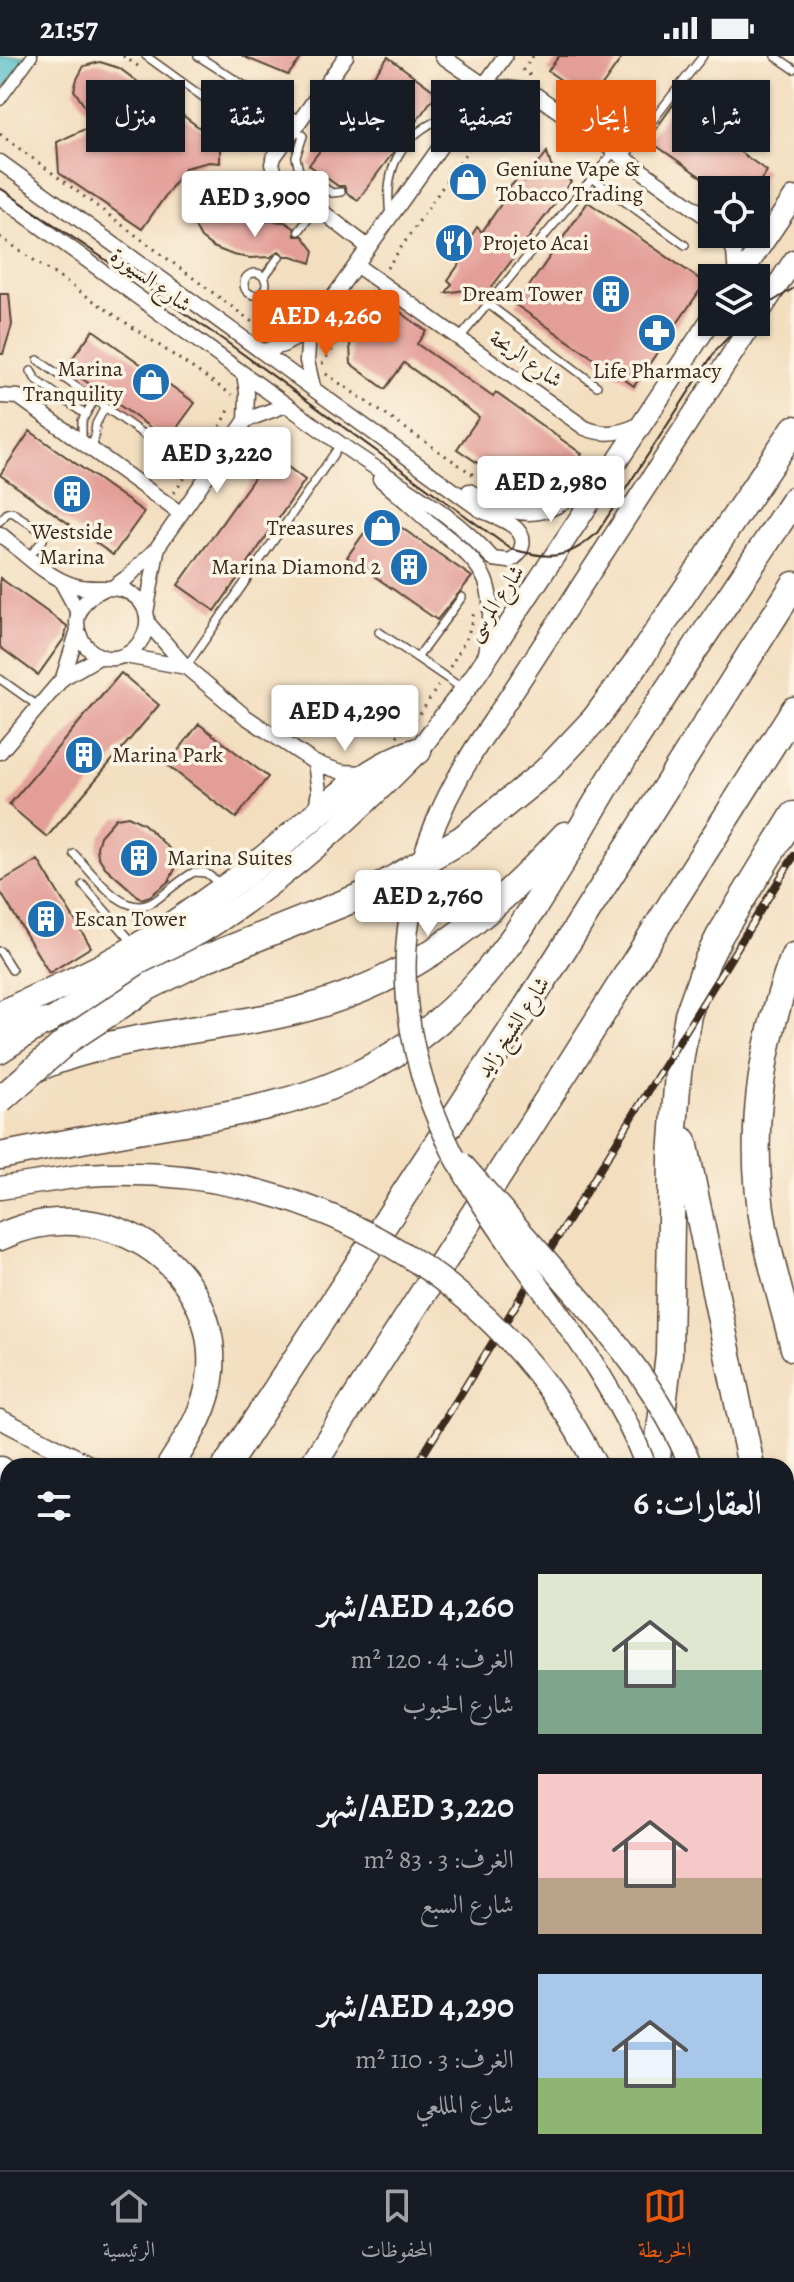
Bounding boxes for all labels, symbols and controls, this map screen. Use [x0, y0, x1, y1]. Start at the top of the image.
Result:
text: 21:57 [40, 8, 98, 48]
chip: منزل [86, 80, 185, 152]
chip: شقة [201, 80, 294, 152]
chip: جديد [310, 80, 415, 152]
chip: تصفية [431, 80, 540, 152]
chip: إيجار [556, 80, 656, 152]
chip: شراء [672, 80, 770, 152]
place label: Geniune Vape & Tobacco Trading [496, 154, 643, 209]
shop icon: Geniune Vape & Tobacco Trading [447, 161, 489, 203]
pin: AED 3,900 [163, 171, 347, 239]
map controls [698, 176, 770, 336]
button: locate [698, 176, 770, 248]
text: AED 3,900 [200, 179, 310, 214]
restaurant icon: Projeto Acai [433, 222, 475, 264]
place label: Projeto Acai [482, 228, 589, 258]
street label: شارع السيورة [103, 240, 198, 322]
button: layers [698, 264, 770, 336]
building icon: Dream Tower [590, 273, 632, 315]
place label: Dream Tower [462, 279, 583, 309]
pin: AED 4,260 [234, 290, 418, 358]
text: AED 4,260 [270, 298, 382, 333]
pharmacy icon: Life Pharmacy [636, 312, 678, 354]
street label: شارع الريحة [482, 323, 569, 397]
place label: Marina Tranquility [23, 354, 124, 409]
place label: Life Pharmacy [593, 356, 722, 386]
shop icon: Marina Tranquility [130, 361, 172, 403]
pin: AED 3,220 [125, 427, 309, 495]
text: AED 3,220 [162, 435, 272, 470]
pin: AED 2,980 [459, 456, 643, 524]
text: AED 2,980 [495, 464, 607, 499]
building icon: Westside Marina [51, 473, 93, 515]
shop icon: Treasures [361, 507, 403, 549]
place label: Treasures [267, 513, 354, 543]
place label: Westside Marina [30, 517, 113, 572]
building icon: Marina Diamond 2 [388, 546, 430, 588]
place label: Marina Diamond 2 [211, 552, 381, 582]
street label: شارع المرسى [458, 559, 534, 649]
pin: AED 4,290 [253, 685, 437, 753]
text: AED 4,290 [289, 693, 401, 728]
building icon: Marina Park [63, 734, 105, 776]
place label: Marina Park [112, 740, 223, 770]
building icon: Marina Suites [118, 837, 160, 879]
place label: Marina Suites [167, 843, 293, 873]
pin: AED 2,760 [336, 870, 520, 938]
text: AED 2,760 [373, 878, 483, 913]
building icon: Escan Tower [25, 898, 67, 940]
place label: Escan Tower [74, 904, 186, 934]
street label: شارع الشيخ زايد [469, 970, 560, 1086]
text: العقارات: 6 [633, 1479, 762, 1526]
icon: filters [32, 1484, 76, 1528]
text: AED 4,260/شهر [318, 1582, 514, 1629]
icon: home [602, 1606, 698, 1702]
text: الغرف: 4 · 120 m² [351, 1642, 514, 1677]
text: شارع الحبوب [402, 1687, 514, 1722]
text: AED 3,220/شهر [319, 1782, 514, 1829]
icon: home [602, 1806, 698, 1902]
text: الغرف: 3 · 83 m² [363, 1842, 514, 1877]
text: شارع السبع [420, 1887, 514, 1922]
text: AED 4,290/شهر [318, 1982, 514, 2029]
icon: home [602, 2006, 698, 2102]
text: الغرف: 3 · 110 m² [355, 2042, 514, 2077]
text: شارع المللعي [416, 2087, 514, 2122]
tab: الرئيسية [103, 2184, 155, 2271]
tab: المحفوظات [360, 2184, 433, 2271]
tab: الخريطة [638, 2184, 691, 2271]

